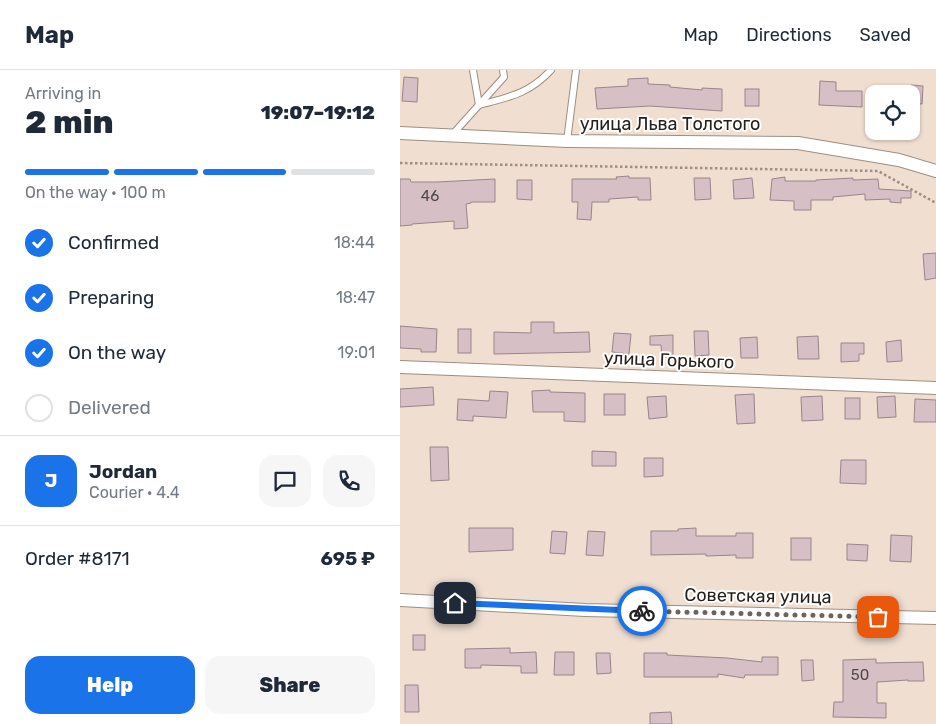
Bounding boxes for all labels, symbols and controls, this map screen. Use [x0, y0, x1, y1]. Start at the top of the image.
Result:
text: Map [25, 21, 74, 49]
text: Map [683, 24, 718, 46]
text: Directions [746, 24, 832, 46]
text: Saved [860, 24, 911, 46]
text: Arriving in [25, 84, 101, 103]
map controls [865, 85, 920, 140]
button: locate [865, 85, 920, 140]
text: 19:07–19:12 [261, 101, 375, 124]
text: 2 min [25, 103, 114, 141]
street label: улица Льва Толстого [580, 113, 760, 135]
text: On the way · 100 m [25, 183, 166, 202]
house number: 46 [421, 187, 439, 205]
icon: check [25, 229, 53, 257]
text: Confirmed [68, 231, 159, 254]
text: 18:44 [334, 233, 375, 252]
icon: check [25, 284, 53, 312]
text: Preparing [68, 286, 154, 309]
text: 18:47 [336, 288, 375, 307]
icon: check [25, 339, 53, 367]
text: On the way [68, 341, 166, 364]
text: 19:01 [338, 343, 375, 362]
street label: улица Горького [603, 347, 735, 373]
text: Delivered [68, 396, 151, 419]
button: chat [259, 455, 311, 507]
button: phone [323, 455, 375, 507]
text: Jordan [89, 460, 157, 483]
text: J [45, 469, 57, 492]
text: Courier · 4.4 [89, 483, 180, 502]
text: Order #8171 [25, 547, 130, 570]
text: 695 ₽ [320, 547, 375, 570]
pin [434, 582, 476, 624]
street label: Советская улица [684, 584, 832, 608]
courier [617, 586, 667, 636]
icon: home [441, 589, 469, 617]
pin [857, 596, 899, 638]
icon: bike [628, 597, 656, 625]
icon: bag [864, 603, 892, 631]
button: Help [25, 656, 195, 714]
button: Share [205, 656, 375, 714]
house number: 50 [851, 666, 869, 684]

